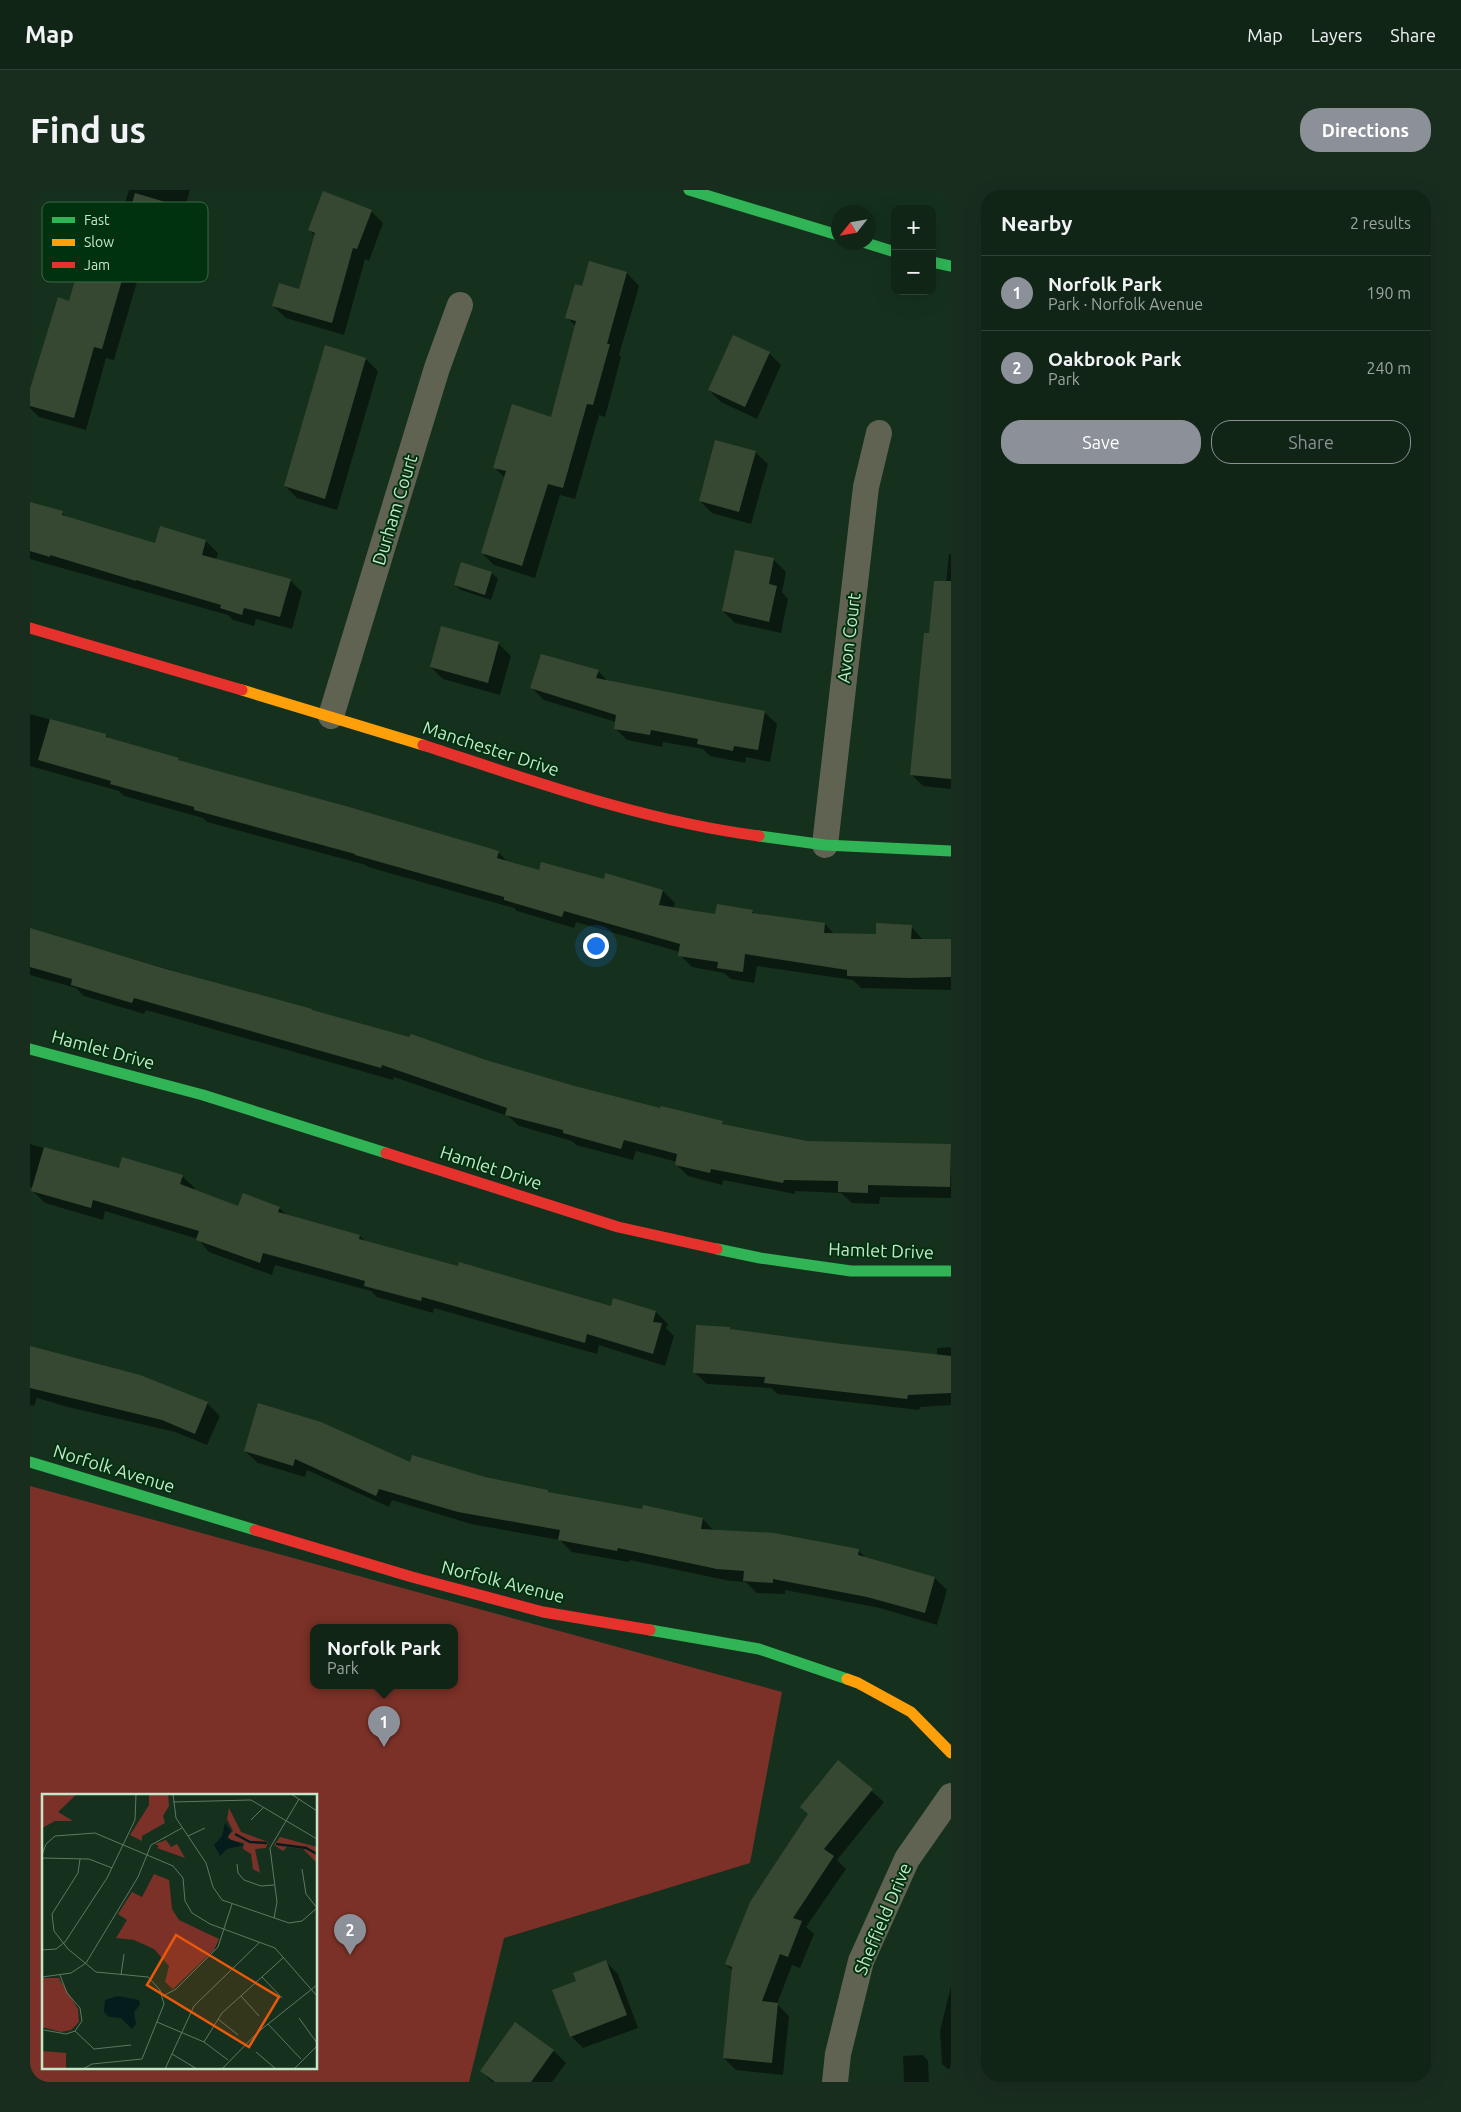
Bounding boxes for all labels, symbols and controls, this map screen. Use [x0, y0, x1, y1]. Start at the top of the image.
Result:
text: Map [25, 21, 74, 48]
text: Map [1247, 25, 1283, 45]
text: Layers [1311, 25, 1362, 45]
text: Share [1390, 25, 1436, 45]
button: Directions [1300, 108, 1431, 152]
text: Find us [30, 110, 146, 150]
legend [42, 202, 208, 282]
north arrow [831, 205, 876, 250]
map controls [891, 205, 936, 295]
button: + [891, 205, 936, 250]
text: Nearby [1001, 211, 1072, 235]
text: Fast [84, 212, 110, 228]
text: 2 results [1350, 214, 1411, 232]
text: Slow [84, 234, 114, 250]
button: − [891, 250, 936, 295]
text: Jam [84, 257, 110, 273]
text: Norfolk Park [1048, 273, 1162, 295]
text: 1 [1012, 284, 1022, 302]
text: 190 m [1366, 284, 1411, 302]
text: Park · Norfolk Avenue [1048, 295, 1203, 313]
text: Oakbrook Park [1048, 348, 1182, 370]
text: 2 [1012, 359, 1022, 377]
text: 240 m [1366, 359, 1411, 377]
text: Park [1048, 370, 1080, 388]
button: Save [1001, 420, 1201, 464]
button: Share [1211, 420, 1411, 464]
street label: Durham Court [368, 452, 420, 567]
street label: Avon Court [833, 592, 863, 684]
street label: Manchester Drive [421, 717, 562, 780]
your location [583, 933, 609, 959]
street label: Hamlet Drive [50, 1026, 157, 1072]
street label: Hamlet Drive [438, 1141, 545, 1193]
street label: Hamlet Drive [828, 1238, 934, 1262]
street label: Norfolk Avenue [51, 1440, 178, 1496]
street label: Norfolk Avenue [440, 1556, 567, 1606]
popup [310, 1624, 458, 1689]
text: Norfolk Park [327, 1637, 441, 1659]
text: Park [327, 1659, 359, 1677]
pin: 1 [368, 1706, 400, 1747]
inset map [42, 1794, 318, 2070]
street label: Sheffield Drive [850, 1860, 915, 1978]
pin: 2 [334, 1914, 366, 1955]

